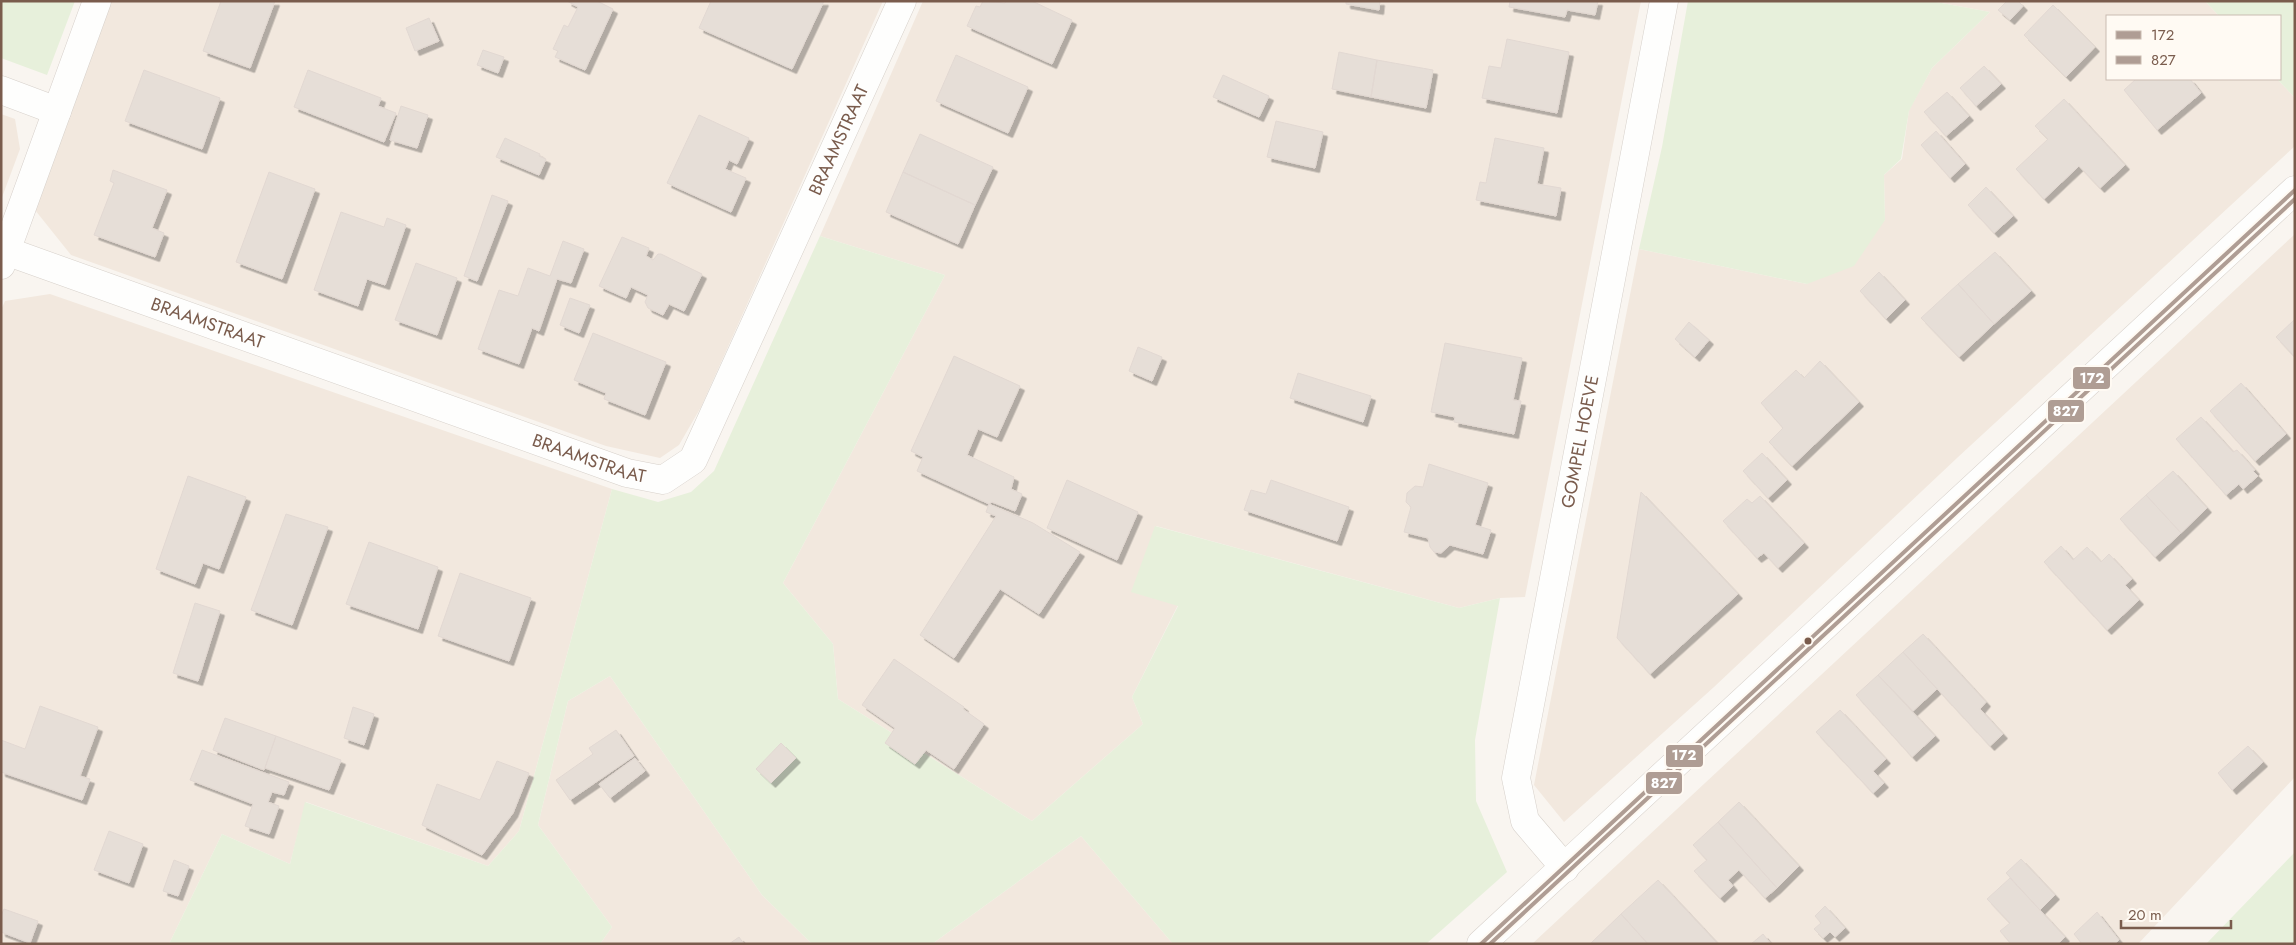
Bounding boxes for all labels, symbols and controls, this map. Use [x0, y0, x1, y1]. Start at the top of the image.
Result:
legend [2106, 15, 2281, 80]
text: 172 [2151, 24, 2174, 46]
text: 827 [2151, 49, 2176, 71]
street label: BRAAMSTRAAT [802, 80, 875, 199]
street label: BRAAMSTRAAT [147, 291, 268, 355]
line badge: 172 [2072, 366, 2111, 390]
text: 172 [2080, 368, 2104, 388]
street label: GOMPEL HOEVE [1555, 373, 1605, 510]
line badge: 827 [2047, 399, 2085, 423]
text: 827 [2053, 401, 2080, 421]
street label: BRAAMSTRAAT [529, 427, 649, 489]
unlabelled marker [1803, 636, 1813, 646]
line badge: 172 [1665, 744, 1704, 768]
text: 172 [1672, 745, 1696, 765]
line badge: 827 [1645, 771, 1683, 795]
text: 827 [1651, 773, 1678, 793]
scale bar [2121, 898, 2231, 930]
text: 20 m [2128, 904, 2162, 926]

